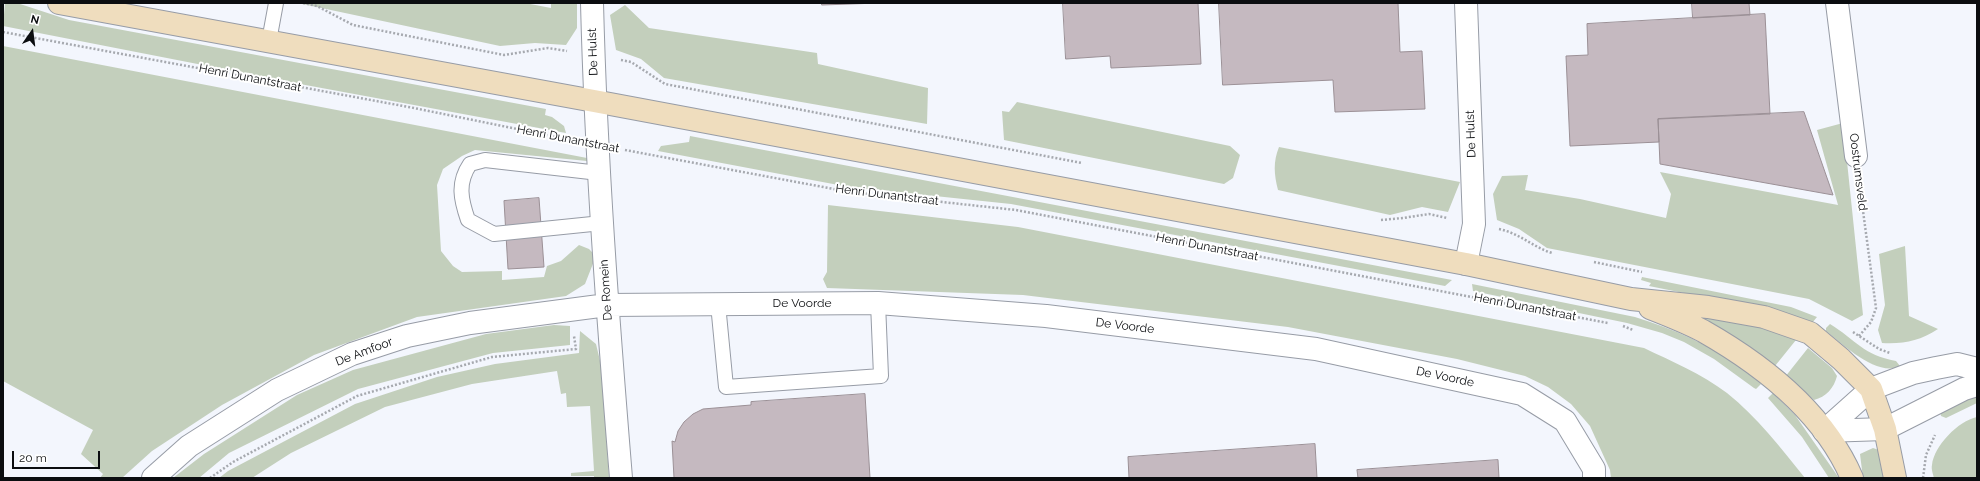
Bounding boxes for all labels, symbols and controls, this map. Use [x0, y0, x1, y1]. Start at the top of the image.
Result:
north arrow [12, 12, 52, 52]
text: N [29, 13, 41, 27]
street label: De Hulst [585, 28, 601, 76]
street label: Henri Dunantstraat [198, 61, 302, 95]
street label: De Hulst [1463, 110, 1479, 158]
street label: Henri Dunantstraat [516, 122, 620, 156]
street label: Oostrumsveld [1846, 132, 1870, 212]
street label: Henri Dunantstraat [835, 182, 939, 208]
street label: Henri Dunantstraat [1155, 230, 1259, 264]
street label: De Romein [597, 259, 615, 321]
street label: Henri Dunantstraat [1473, 290, 1577, 324]
street label: De Voorde [773, 296, 831, 310]
street label: De Voorde [1095, 315, 1155, 337]
street label: De Amfoor [333, 335, 395, 369]
street label: De Voorde [1415, 364, 1475, 390]
scale bar [14, 443, 102, 469]
text: 20 m [19, 451, 47, 465]

